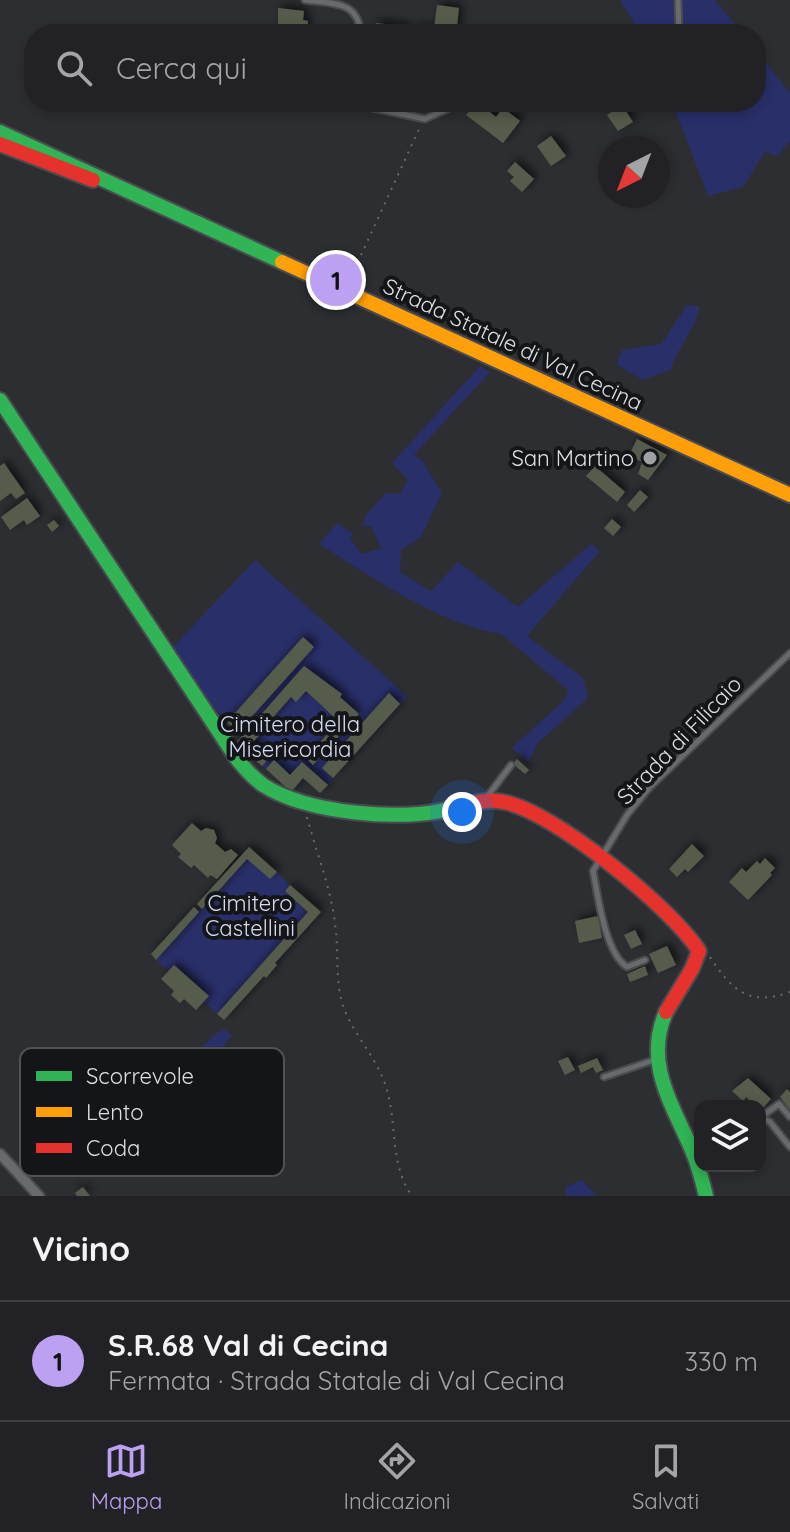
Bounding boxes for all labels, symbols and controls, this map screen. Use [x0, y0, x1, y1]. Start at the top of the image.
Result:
search box [24, 24, 766, 112]
icon: search [52, 46, 96, 90]
text: Cerca qui [116, 49, 247, 87]
north arrow [598, 136, 670, 208]
pin: 1 [310, 250, 362, 310]
street label: Strada Statale di Val Cecina [379, 272, 647, 416]
place label: San Martino [511, 444, 634, 472]
marker: San Martino [641, 449, 659, 467]
street label: Strada di Filicaio [611, 670, 747, 810]
park label: Cimitero della Misericordia [220, 710, 360, 763]
your location [442, 792, 482, 832]
park label: Cimitero Castellini [205, 889, 295, 942]
legend [20, 1048, 284, 1176]
text: Scorrevole [86, 1062, 194, 1090]
text: Lento [86, 1098, 144, 1126]
map controls [694, 1100, 766, 1172]
button: layers [694, 1100, 766, 1172]
text: Coda [86, 1134, 140, 1162]
text: Vicino [32, 1227, 130, 1270]
text: S.R.68 Val di Cecina [108, 1326, 388, 1364]
text: 1 [53, 1345, 63, 1378]
text: 330 m [684, 1345, 758, 1378]
text: Fermata · Strada Statale di Val Cecina [108, 1364, 565, 1397]
tab: Mappa [91, 1439, 162, 1515]
tab: Indicazioni [344, 1439, 451, 1515]
tab: Salvati [632, 1439, 699, 1515]

